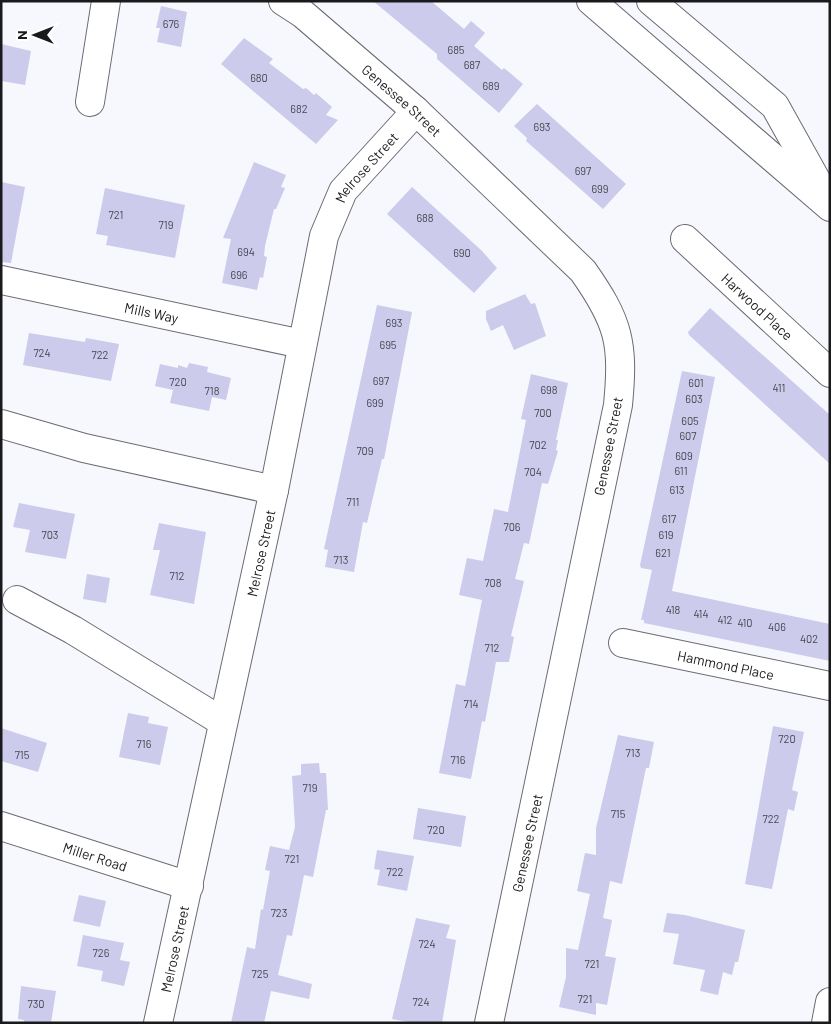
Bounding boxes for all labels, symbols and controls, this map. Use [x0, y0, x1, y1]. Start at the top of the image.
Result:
north arrow [10, 10, 60, 60]
house number: 676 [163, 17, 180, 30]
text: N [13, 30, 30, 40]
house number: 685 [447, 43, 465, 56]
house number: 687 [464, 58, 480, 71]
street label: Genessee Street [359, 60, 445, 139]
house number: 680 [250, 71, 268, 84]
house number: 689 [482, 79, 500, 92]
house number: 682 [290, 102, 308, 115]
house number: 693 [533, 120, 551, 133]
street label: Melrose Street [331, 128, 401, 205]
house number: 697 [575, 164, 591, 177]
house number: 699 [591, 182, 609, 195]
house number: 721 [109, 208, 123, 221]
house number: 688 [416, 211, 434, 224]
house number: 719 [159, 218, 174, 231]
house number: 694 [237, 245, 255, 258]
house number: 690 [453, 246, 471, 259]
house number: 696 [230, 268, 248, 281]
street label: Harwood Place [719, 269, 797, 343]
street label: Mills Way [123, 298, 181, 326]
house number: 693 [385, 316, 403, 329]
house number: 695 [379, 338, 397, 351]
house number: 724 [33, 346, 51, 359]
house number: 722 [92, 348, 109, 361]
house number: 697 [373, 374, 389, 387]
house number: 720 [169, 375, 187, 388]
house number: 601 [688, 376, 704, 389]
house number: 411 [773, 381, 785, 394]
house number: 698 [540, 383, 558, 396]
house number: 718 [205, 384, 220, 397]
house number: 603 [685, 392, 703, 405]
street label: Genessee Street [590, 395, 626, 497]
house number: 699 [366, 396, 384, 409]
house number: 700 [534, 406, 552, 419]
house number: 605 [681, 414, 699, 427]
house number: 607 [679, 429, 697, 442]
house number: 702 [529, 438, 547, 451]
house number: 709 [356, 444, 374, 457]
house number: 609 [675, 449, 693, 462]
house number: 611 [674, 464, 688, 477]
house number: 704 [524, 465, 542, 478]
house number: 613 [670, 483, 684, 496]
house number: 711 [347, 495, 359, 508]
street label: Melrose Street [243, 508, 278, 598]
house number: 617 [662, 512, 676, 525]
house number: 706 [503, 520, 521, 533]
house number: 703 [41, 528, 59, 541]
house number: 619 [658, 528, 674, 541]
house number: 621 [655, 546, 671, 559]
house number: 713 [334, 553, 348, 566]
house number: 712 [170, 569, 185, 582]
house number: 708 [484, 576, 502, 589]
house number: 418 [666, 603, 681, 616]
house number: 414 [694, 607, 708, 620]
house number: 412 [718, 613, 733, 626]
house number: 410 [737, 616, 753, 629]
house number: 406 [768, 620, 786, 633]
house number: 402 [800, 632, 818, 645]
house number: 712 [485, 641, 500, 654]
street label: Hammond Place [676, 646, 776, 683]
house number: 714 [463, 697, 479, 710]
house number: 720 [778, 732, 796, 745]
house number: 716 [137, 737, 152, 750]
house number: 713 [626, 746, 640, 759]
house number: 715 [15, 748, 30, 761]
house number: 716 [451, 753, 466, 766]
house number: 719 [303, 781, 318, 794]
street label: Genessee Street [508, 792, 546, 894]
house number: 715 [611, 807, 626, 820]
house number: 722 [763, 812, 780, 825]
house number: 720 [427, 823, 445, 836]
street label: Miller Road [61, 838, 130, 874]
house number: 721 [285, 852, 299, 865]
house number: 722 [387, 865, 404, 878]
street label: Melrose Street [156, 904, 192, 994]
house number: 723 [271, 906, 287, 919]
house number: 724 [418, 937, 436, 950]
house number: 726 [93, 946, 110, 959]
house number: 721 [585, 957, 599, 970]
house number: 725 [252, 967, 269, 980]
house number: 721 [578, 992, 592, 1005]
house number: 724 [412, 995, 430, 1008]
house number: 730 [27, 997, 45, 1010]

